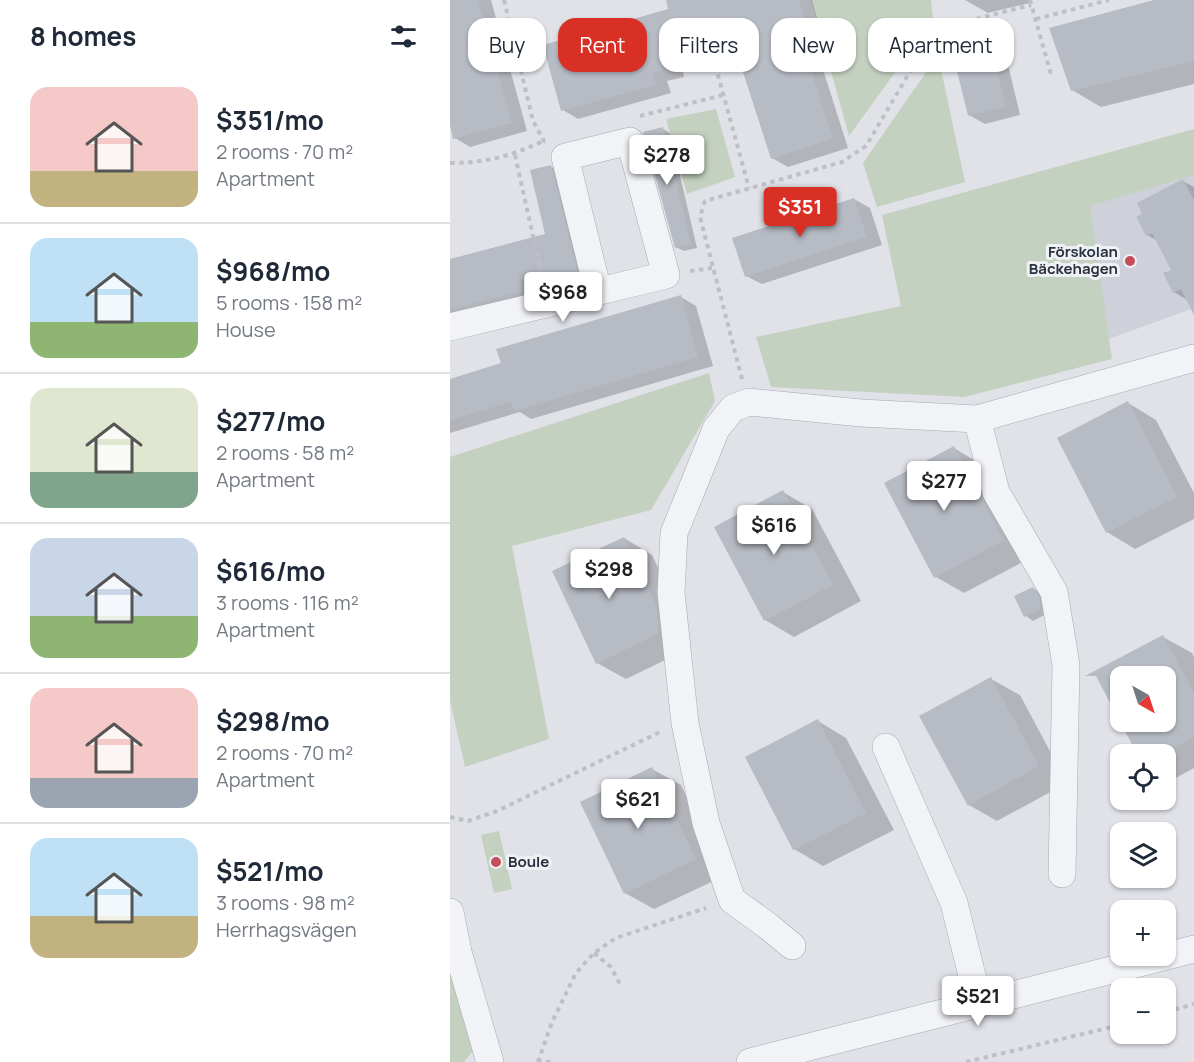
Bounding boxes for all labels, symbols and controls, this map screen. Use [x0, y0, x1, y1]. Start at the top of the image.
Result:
text: 8 homes [30, 18, 136, 54]
chip: Buy [468, 18, 546, 72]
chip: Rent [558, 18, 647, 72]
chip: Filters [659, 18, 759, 72]
chip: New [771, 18, 856, 72]
chip: Apartment [868, 18, 1014, 72]
icon: filters [387, 20, 420, 53]
text: $351/mo [216, 102, 324, 138]
icon: home [78, 111, 150, 183]
pin: $278 [631, 135, 703, 186]
text: 2 rooms · 70 m² [216, 138, 353, 165]
text: $278 [643, 141, 691, 168]
text: Apartment [216, 165, 315, 192]
pin: $351 [764, 187, 836, 238]
text: $351 [778, 193, 822, 220]
place label: Förskolan Bäckehagen [1029, 241, 1118, 279]
text: $968/mo [216, 253, 330, 289]
marker: Förskolan Bäckehagen [1123, 254, 1137, 268]
icon: home [78, 262, 150, 334]
pin: $968 [527, 272, 599, 323]
text: $968 [538, 278, 588, 305]
text: 5 rooms · 158 m² [216, 289, 362, 316]
text: House [216, 316, 276, 343]
text: $277/mo [216, 403, 325, 439]
icon: home [78, 412, 150, 484]
text: 2 rooms · 58 m² [216, 439, 354, 466]
pin: $277 [908, 461, 980, 512]
text: Apartment [216, 466, 315, 493]
text: $277 [921, 467, 967, 494]
pin: $616 [738, 505, 810, 556]
text: $616 [751, 511, 797, 538]
pin: $298 [573, 549, 645, 600]
text: $616/mo [216, 553, 325, 589]
text: $298 [584, 555, 634, 582]
icon: home [78, 562, 150, 634]
text: 3 rooms · 116 m² [216, 589, 359, 616]
text: Apartment [216, 616, 315, 643]
north arrow [1110, 666, 1176, 732]
map controls [1110, 666, 1176, 1044]
text: $298/mo [216, 703, 330, 739]
icon: home [78, 712, 150, 784]
text: 2 rooms · 70 m² [216, 739, 353, 766]
button: locate [1110, 744, 1176, 810]
text: Apartment [216, 766, 315, 793]
pin: $621 [602, 779, 674, 830]
text: $621 [615, 785, 661, 812]
button: layers [1110, 822, 1176, 888]
place label: Boule [508, 851, 549, 872]
text: $521/mo [216, 853, 323, 889]
marker: Boule [489, 855, 503, 869]
icon: home [78, 862, 150, 934]
text: 3 rooms · 98 m² [216, 889, 355, 916]
button: + [1110, 900, 1176, 966]
text: Herrhagsvägen [216, 916, 357, 943]
pin: $521 [942, 976, 1014, 1027]
button: − [1110, 978, 1176, 1044]
text: $521 [956, 982, 1000, 1009]

